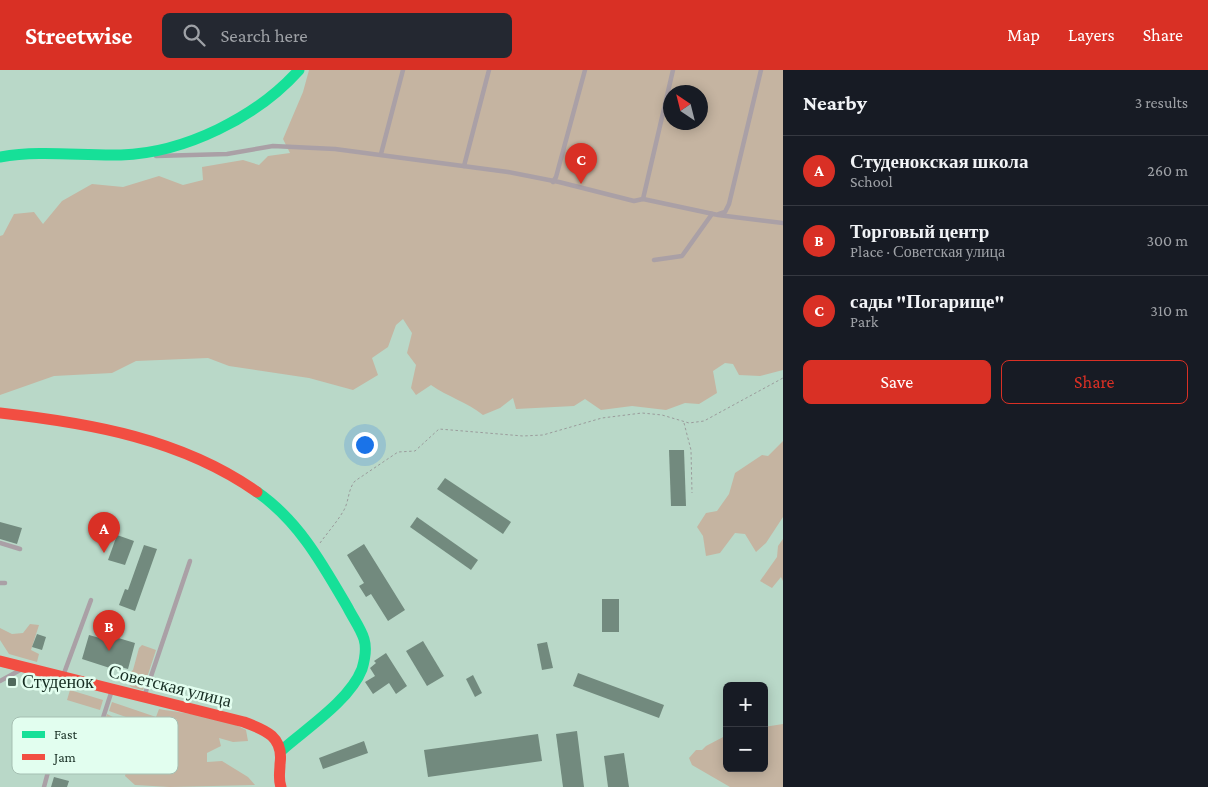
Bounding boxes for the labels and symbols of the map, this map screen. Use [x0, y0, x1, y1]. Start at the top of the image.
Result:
north arrow [663, 85, 708, 130]
pin: C [565, 143, 597, 184]
your location [352, 432, 378, 458]
pin: A [88, 512, 120, 553]
pin: B [93, 610, 125, 651]
street label: Советская улица [106, 661, 234, 711]
place label: Студенок [22, 672, 94, 692]
marker: Студенок [6, 676, 18, 688]
legend [12, 717, 178, 774]
text: Fast [54, 726, 78, 742]
text: Jam [52, 749, 76, 765]

